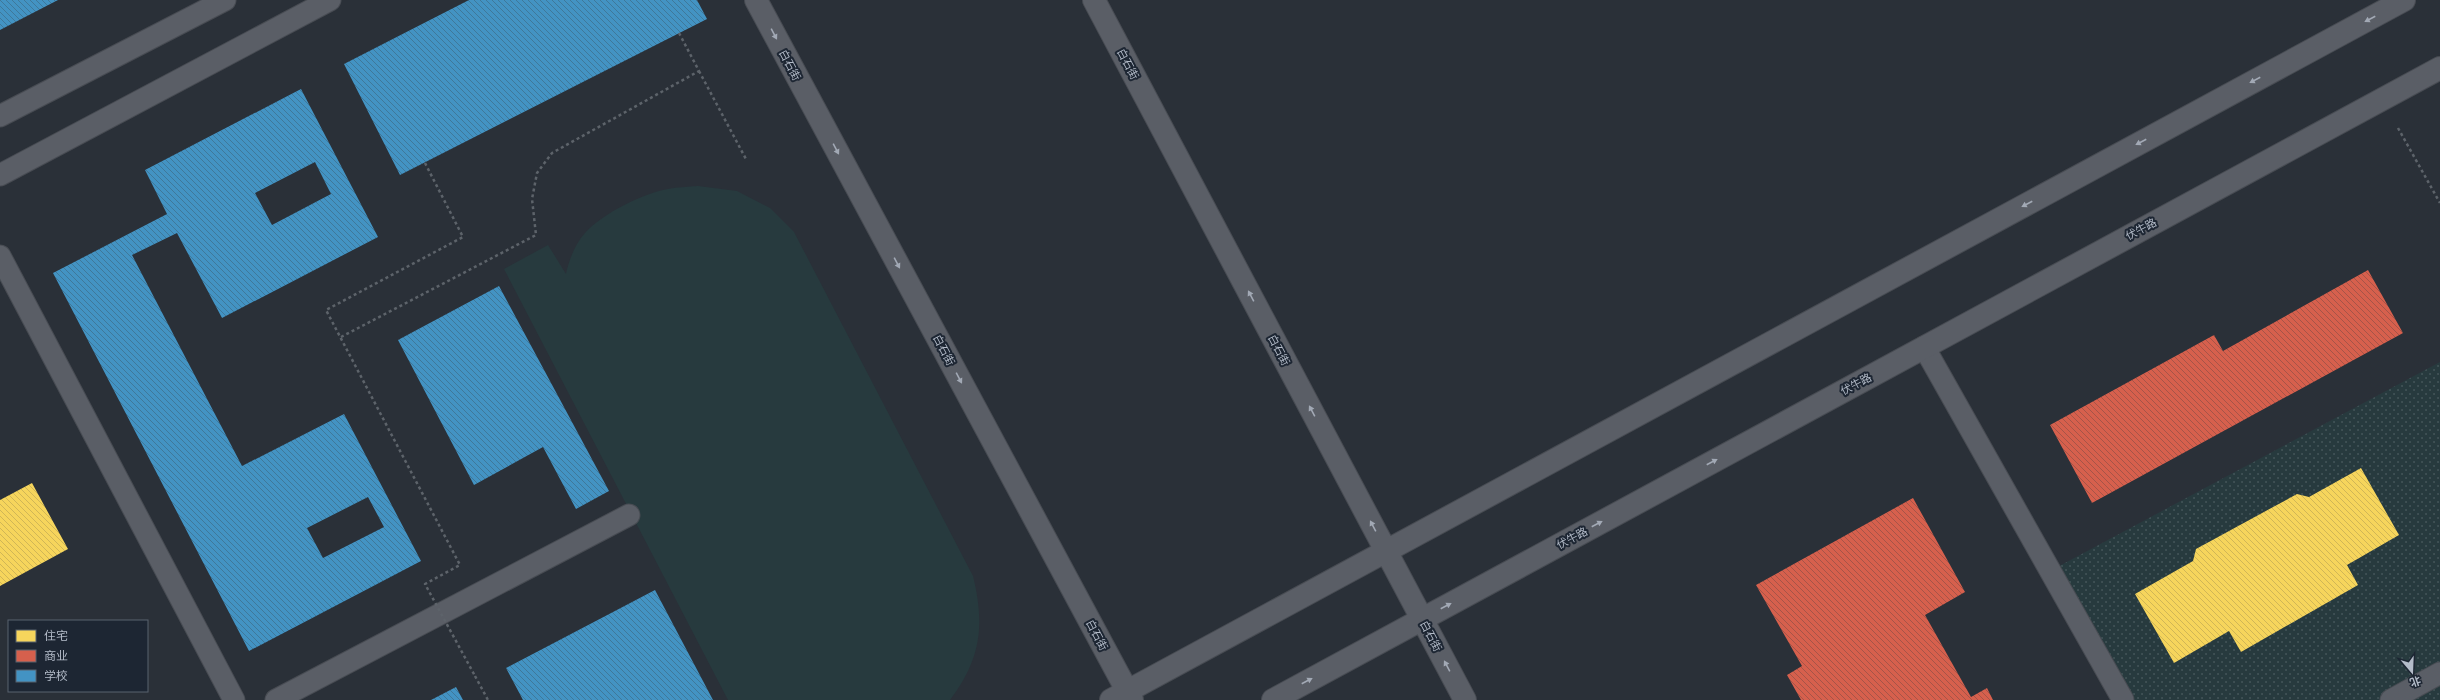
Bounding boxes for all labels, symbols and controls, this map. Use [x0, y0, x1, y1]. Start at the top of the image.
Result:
one-way arrow [2364, 15, 2376, 22]
one-way arrow [771, 29, 777, 40]
street label: 白石街 [1115, 47, 1141, 81]
street label: 白石街 [777, 48, 803, 82]
one-way arrow [2250, 77, 2261, 84]
one-way arrow [2135, 139, 2147, 146]
one-way arrow [832, 143, 839, 155]
one-way arrow [2021, 201, 2033, 207]
street label: 伏牛路 [2124, 216, 2158, 242]
one-way arrow [894, 257, 901, 269]
one-way arrow [1248, 291, 1254, 302]
street label: 白石街 [931, 333, 957, 367]
street label: 白石街 [1266, 333, 1292, 367]
street label: 伏牛路 [1839, 371, 1873, 397]
one-way arrow [956, 372, 962, 384]
one-way arrow [1309, 405, 1315, 417]
one-way arrow [1706, 459, 1718, 465]
one-way arrow [1370, 520, 1376, 532]
one-way arrow [1592, 521, 1603, 527]
street label: 伏牛路 [1555, 525, 1589, 551]
one-way arrow [1440, 603, 1452, 609]
street label: 白石街 [1084, 618, 1110, 652]
street label: 白石街 [1418, 619, 1444, 653]
legend [8, 620, 148, 692]
text: 住宅 [44, 629, 68, 642]
text: 商业 [44, 649, 68, 662]
north arrow [2392, 652, 2432, 692]
one-way arrow [1444, 660, 1450, 671]
text: 学校 [44, 669, 68, 682]
text: 北 [2408, 674, 2422, 689]
one-way arrow [1302, 678, 1313, 685]

